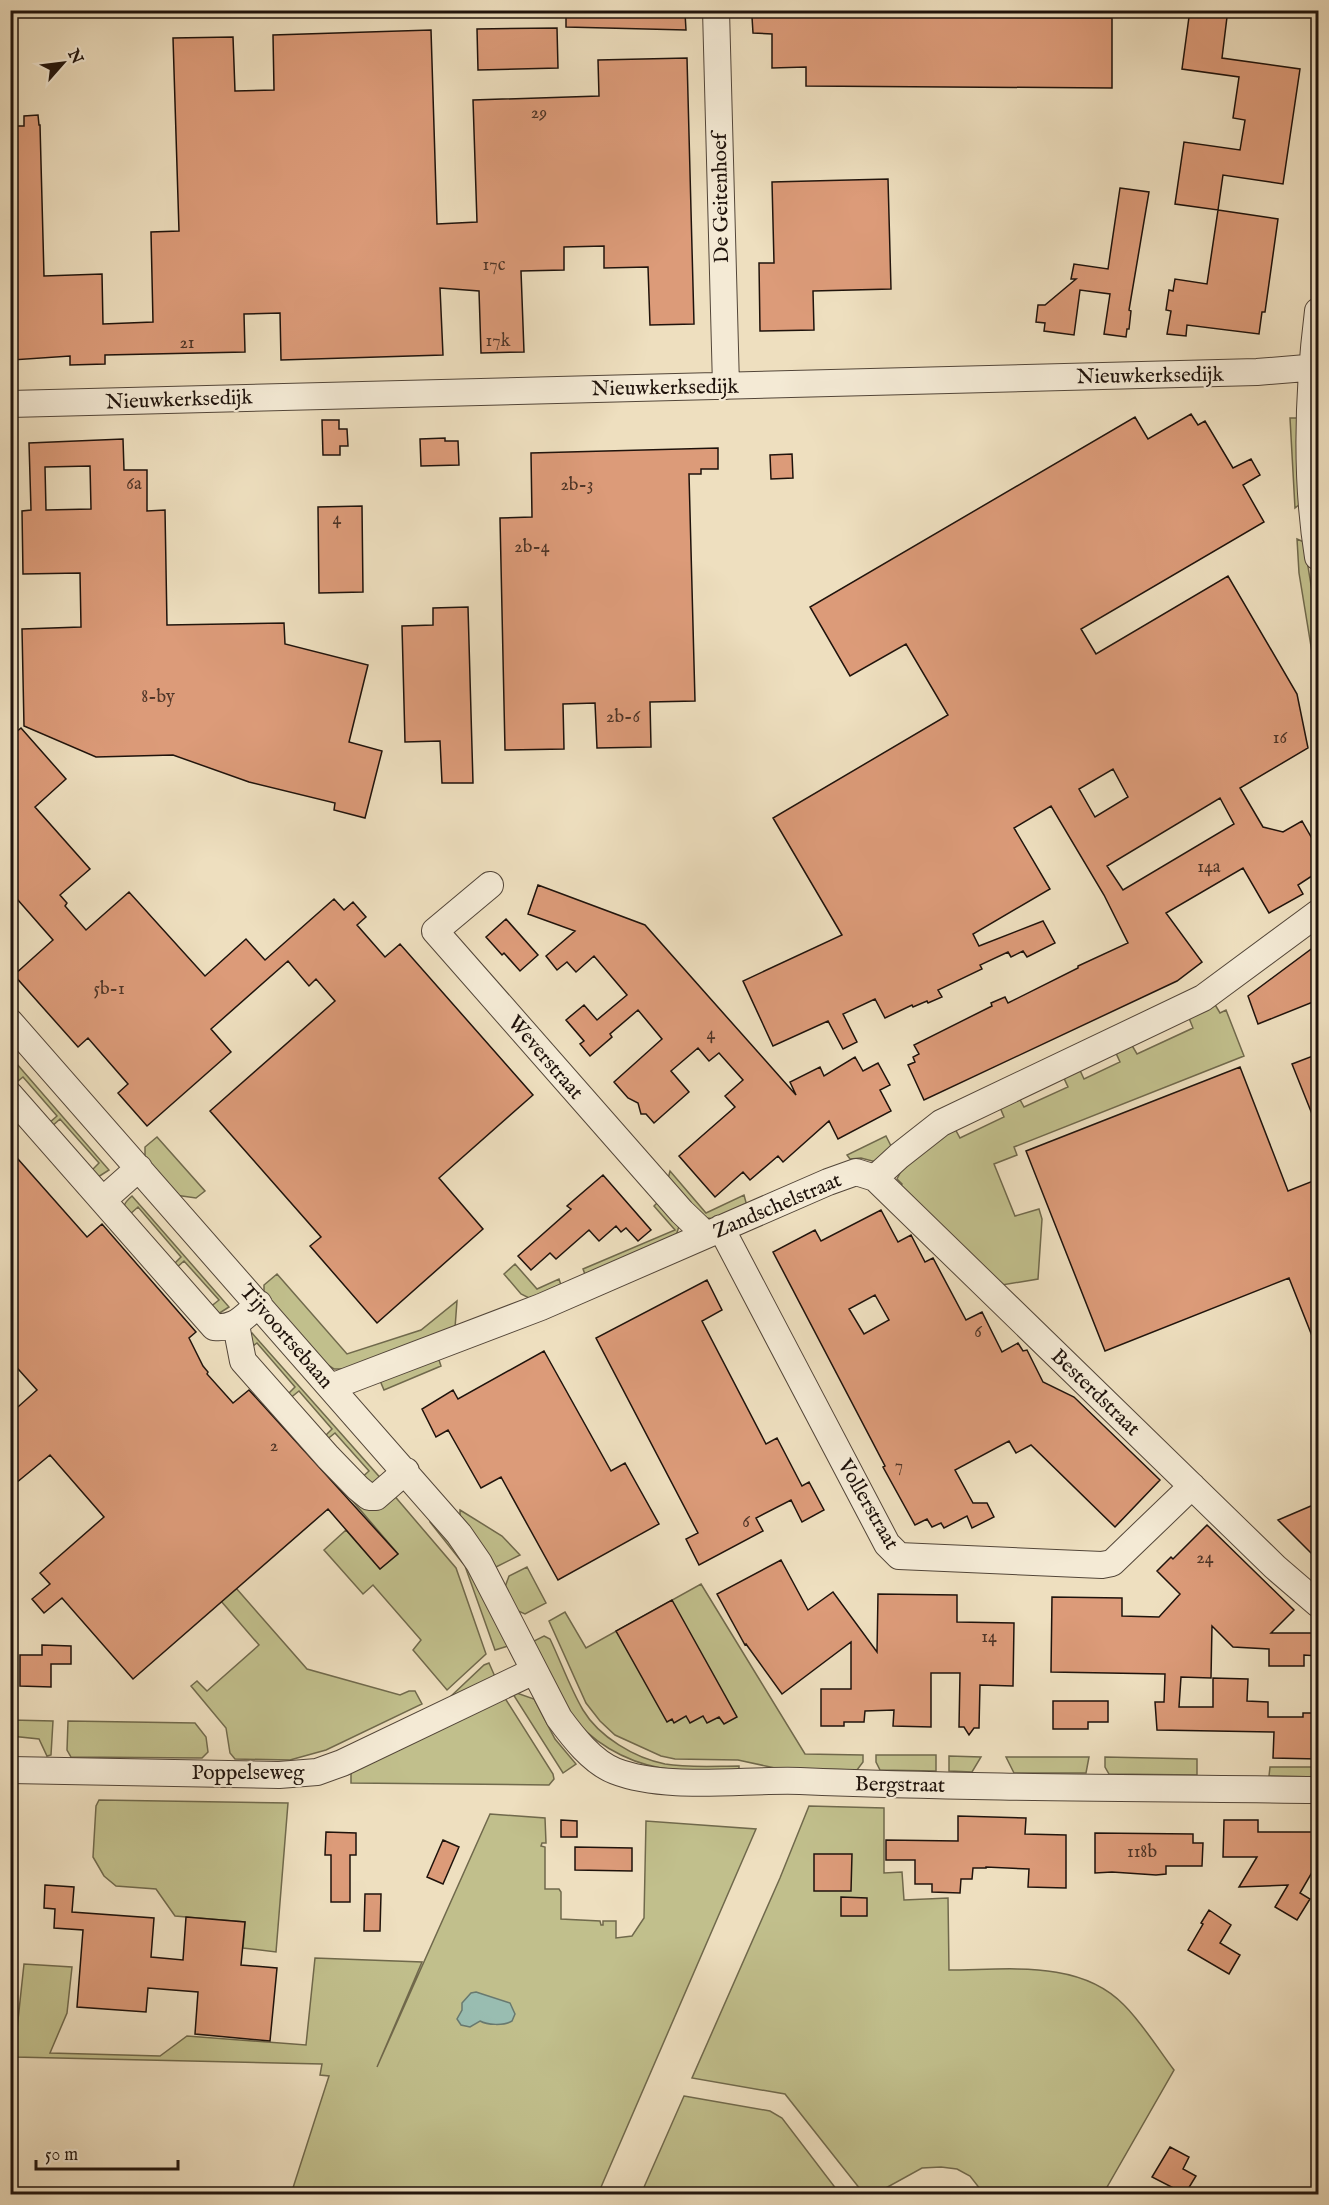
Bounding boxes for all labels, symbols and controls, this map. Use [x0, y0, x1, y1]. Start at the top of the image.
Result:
north arrow [33, 33, 93, 93]
text: N [62, 45, 87, 68]
house number: 29 [531, 102, 547, 125]
street label: De Geitenhoef [707, 129, 736, 264]
house number: 17c [483, 254, 506, 277]
house number: 17k [486, 330, 511, 353]
house number: 21 [179, 332, 195, 355]
street label: Nieuwkerksedijk [1076, 362, 1225, 391]
street label: Nieuwkerksedijk [591, 374, 740, 403]
street label: Nieuwkerksedijk [105, 384, 254, 417]
house number: 6a [126, 473, 142, 496]
house number: 2b-3 [560, 474, 594, 497]
house number: 4 [333, 508, 342, 531]
house number: 2b-4 [514, 536, 550, 559]
house number: 8-by [141, 686, 175, 709]
house number: 2b-6 [606, 706, 640, 729]
house number: 16 [1273, 727, 1288, 750]
house number: 14a [1197, 856, 1221, 879]
house number: 5b-1 [93, 978, 125, 1001]
street label: Weverstraat [501, 1010, 589, 1106]
house number: 4 [707, 1023, 716, 1046]
street label: Zandschelstraat [709, 1167, 846, 1246]
street label: Tijvoortsebaan [233, 1279, 339, 1395]
house number: 6 [974, 1321, 982, 1344]
street label: Besterdstraat [1044, 1344, 1145, 1443]
house number: 2 [270, 1435, 278, 1458]
street label: Vollerstraat [830, 1454, 904, 1555]
house number: 7 [895, 1455, 903, 1478]
house number: 6 [742, 1511, 750, 1534]
house number: 24 [1196, 1547, 1214, 1570]
house number: 14 [981, 1626, 997, 1649]
street label: Poppelseweg [192, 1760, 305, 1787]
street label: Bergstraat [855, 1771, 945, 1800]
house number: 118b [1127, 1841, 1157, 1864]
scale bar [36, 2133, 178, 2171]
text: 50 m [45, 2144, 78, 2167]

